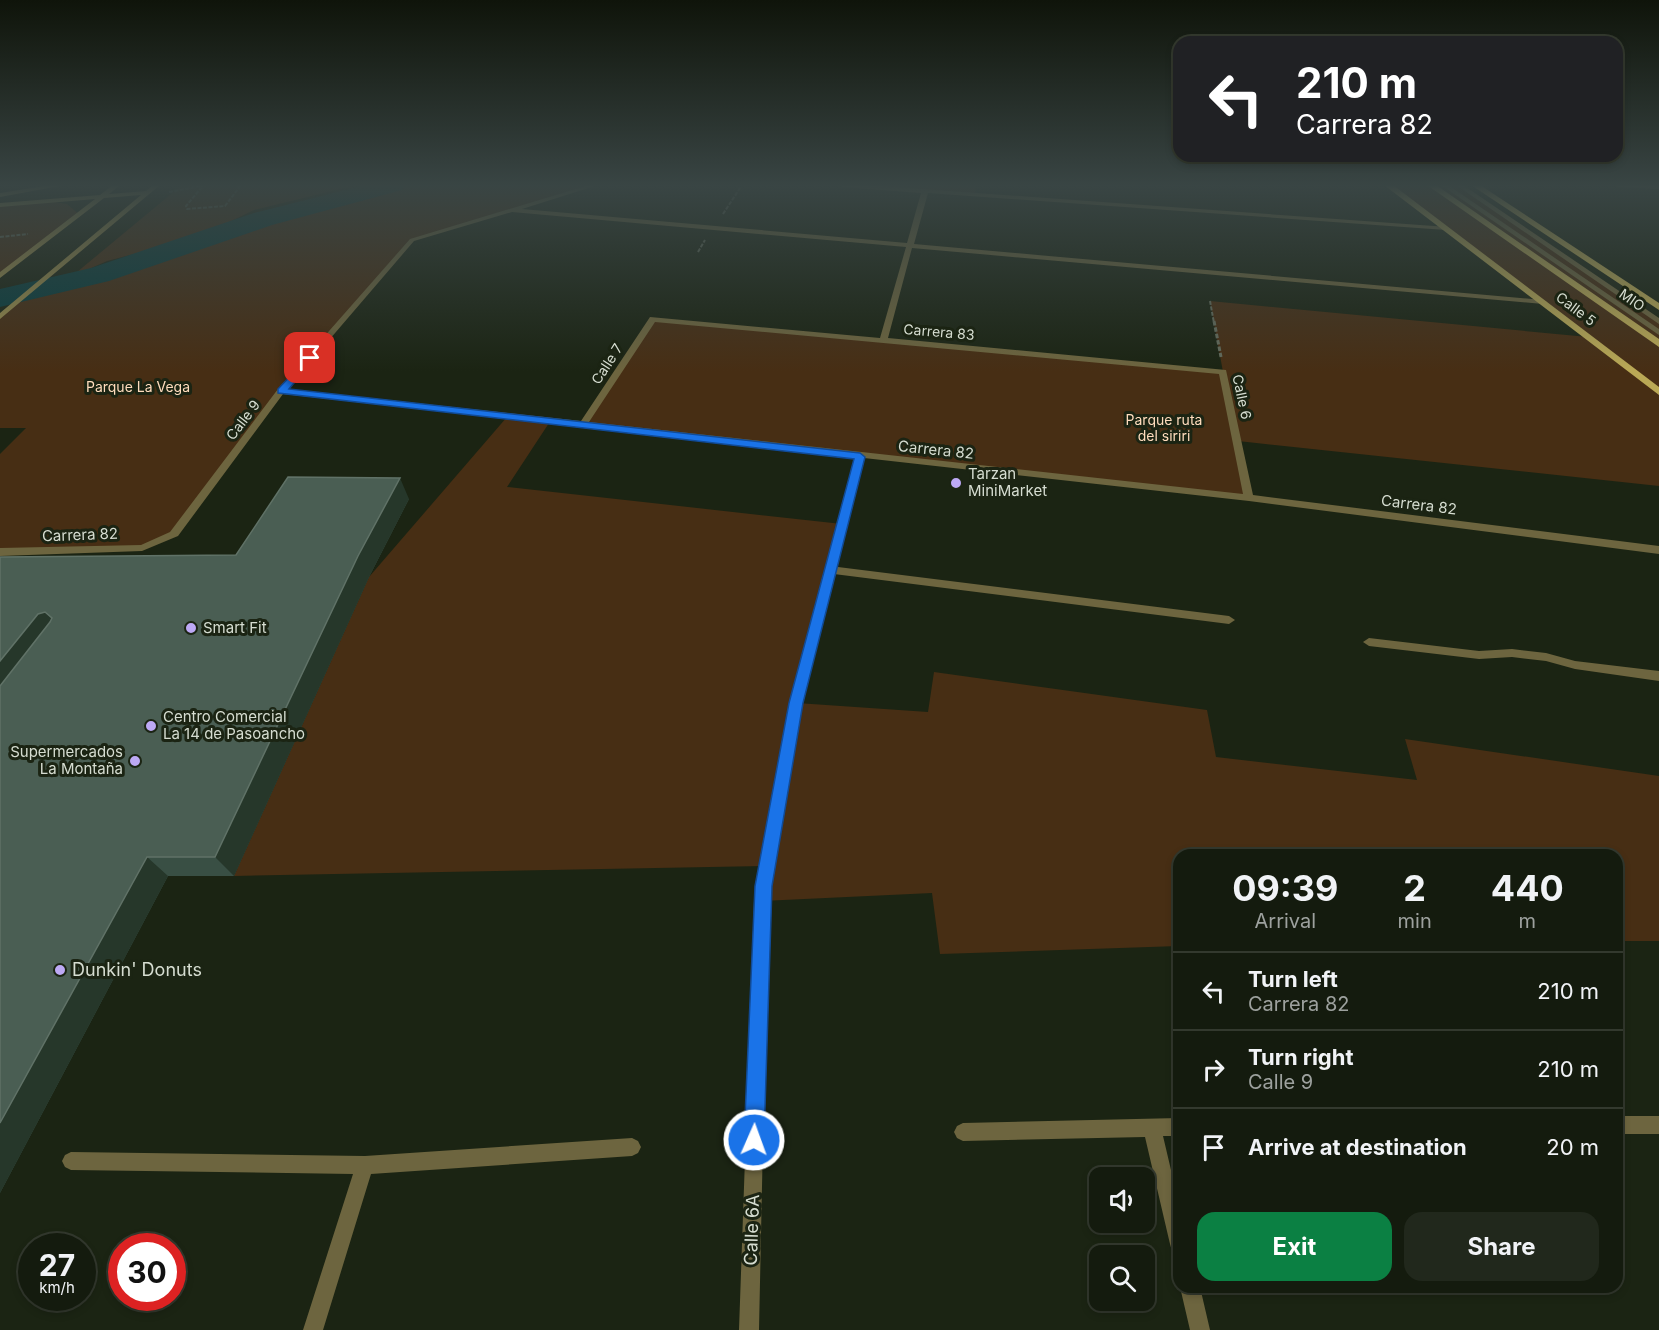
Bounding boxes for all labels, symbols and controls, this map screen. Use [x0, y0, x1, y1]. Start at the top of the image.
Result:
text: 210 m [1296, 57, 1417, 108]
icon: left [1197, 60, 1275, 138]
text: Carrera 82 [1296, 108, 1433, 141]
street label: MIO [1616, 285, 1648, 314]
street label: Calle 5 [1553, 288, 1600, 329]
street label: Carrera 83 [903, 320, 975, 343]
pin [284, 332, 335, 383]
street label: Calle 7 [587, 340, 626, 387]
icon: arrive [293, 341, 326, 374]
street label: Calle 6 [1229, 373, 1256, 421]
park label: Parque La Vega [86, 378, 190, 395]
street label: Calle 9 [222, 396, 263, 443]
park label: Parque ruta del siriri [1126, 411, 1202, 444]
street label: Carrera 82 [897, 436, 975, 463]
place label: Tarzan MiniMarket [968, 464, 1047, 500]
marker: Tarzan MiniMarket [949, 476, 963, 490]
street label: Carrera 82 [1380, 490, 1458, 519]
street label: Carrera 82 [42, 524, 118, 545]
place label: Smart Fit [203, 618, 267, 637]
marker: Smart Fit [184, 621, 198, 635]
place label: Centro Comercial La 14 de Pasoancho [163, 707, 305, 743]
marker: Centro Comercial La 14 de Pasoancho [144, 719, 158, 733]
place label: Supermercados La Montaña [10, 742, 123, 778]
marker: Supermercados La Montaña [128, 754, 142, 768]
text: 09:39 [1232, 866, 1338, 910]
text: 2 [1403, 866, 1426, 910]
text: 440 [1491, 866, 1564, 910]
text: Arrival [1255, 909, 1316, 933]
text: min [1398, 909, 1432, 933]
text: m [1519, 909, 1536, 933]
place label: Dunkin' Donuts [72, 959, 202, 980]
marker: Dunkin' Donuts [53, 963, 67, 977]
text: Turn left [1248, 966, 1338, 992]
icon: left [1197, 975, 1230, 1008]
text: 210 m [1537, 978, 1599, 1004]
text: Carrera 82 [1248, 992, 1350, 1016]
text: Turn right [1248, 1044, 1354, 1070]
icon: right [1197, 1053, 1230, 1086]
text: 210 m [1537, 1056, 1599, 1082]
text: Calle 9 [1248, 1070, 1313, 1094]
position arrow [722, 1108, 786, 1172]
icon: arrive [1197, 1131, 1230, 1164]
text: Arrive at destination [1248, 1134, 1467, 1160]
text: 20 m [1546, 1134, 1599, 1160]
map controls [1089, 1167, 1155, 1311]
button: sound [1089, 1167, 1155, 1233]
street label: Calle 6A [740, 1194, 763, 1266]
button: Exit [1197, 1212, 1392, 1281]
button: Share [1404, 1212, 1599, 1281]
speed limit sign: 30 [108, 1233, 186, 1311]
button: search [1089, 1245, 1155, 1311]
text: 27 [39, 1247, 75, 1283]
text: km/h [39, 1278, 75, 1297]

